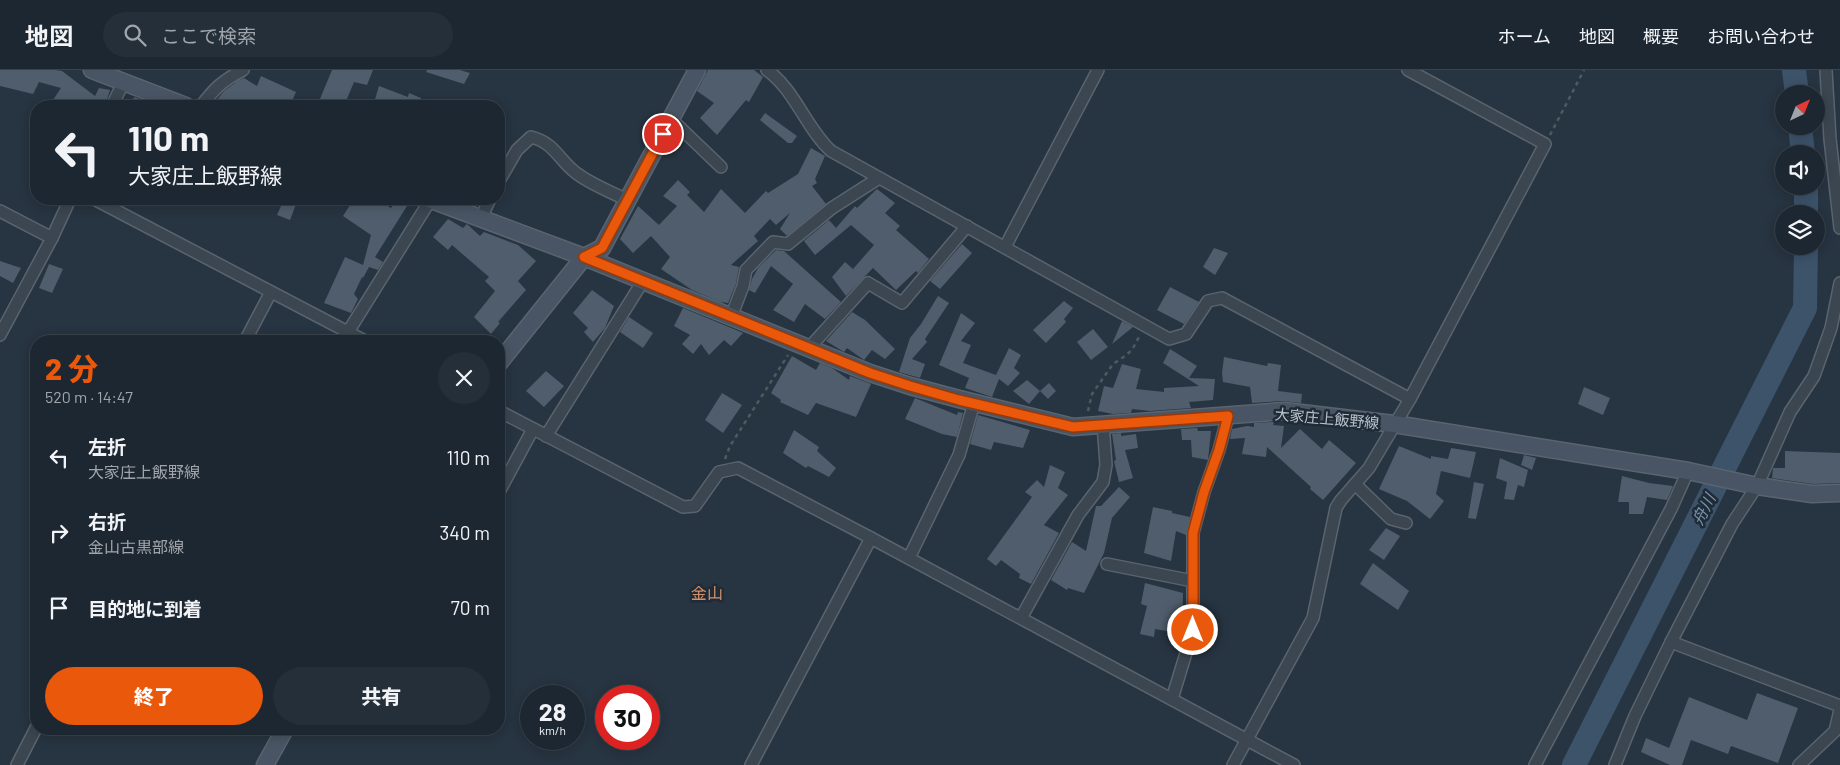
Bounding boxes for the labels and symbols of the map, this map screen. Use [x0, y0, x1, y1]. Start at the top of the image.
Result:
north arrow [1775, 85, 1825, 135]
pin [642, 113, 684, 155]
street label: 大家庄上飯野線 [1274, 404, 1380, 432]
water label: 舟川 [1687, 489, 1720, 528]
district label: 金山 [691, 583, 723, 602]
position arrow [1166, 603, 1218, 655]
speed limit sign: 30 [595, 685, 660, 750]

